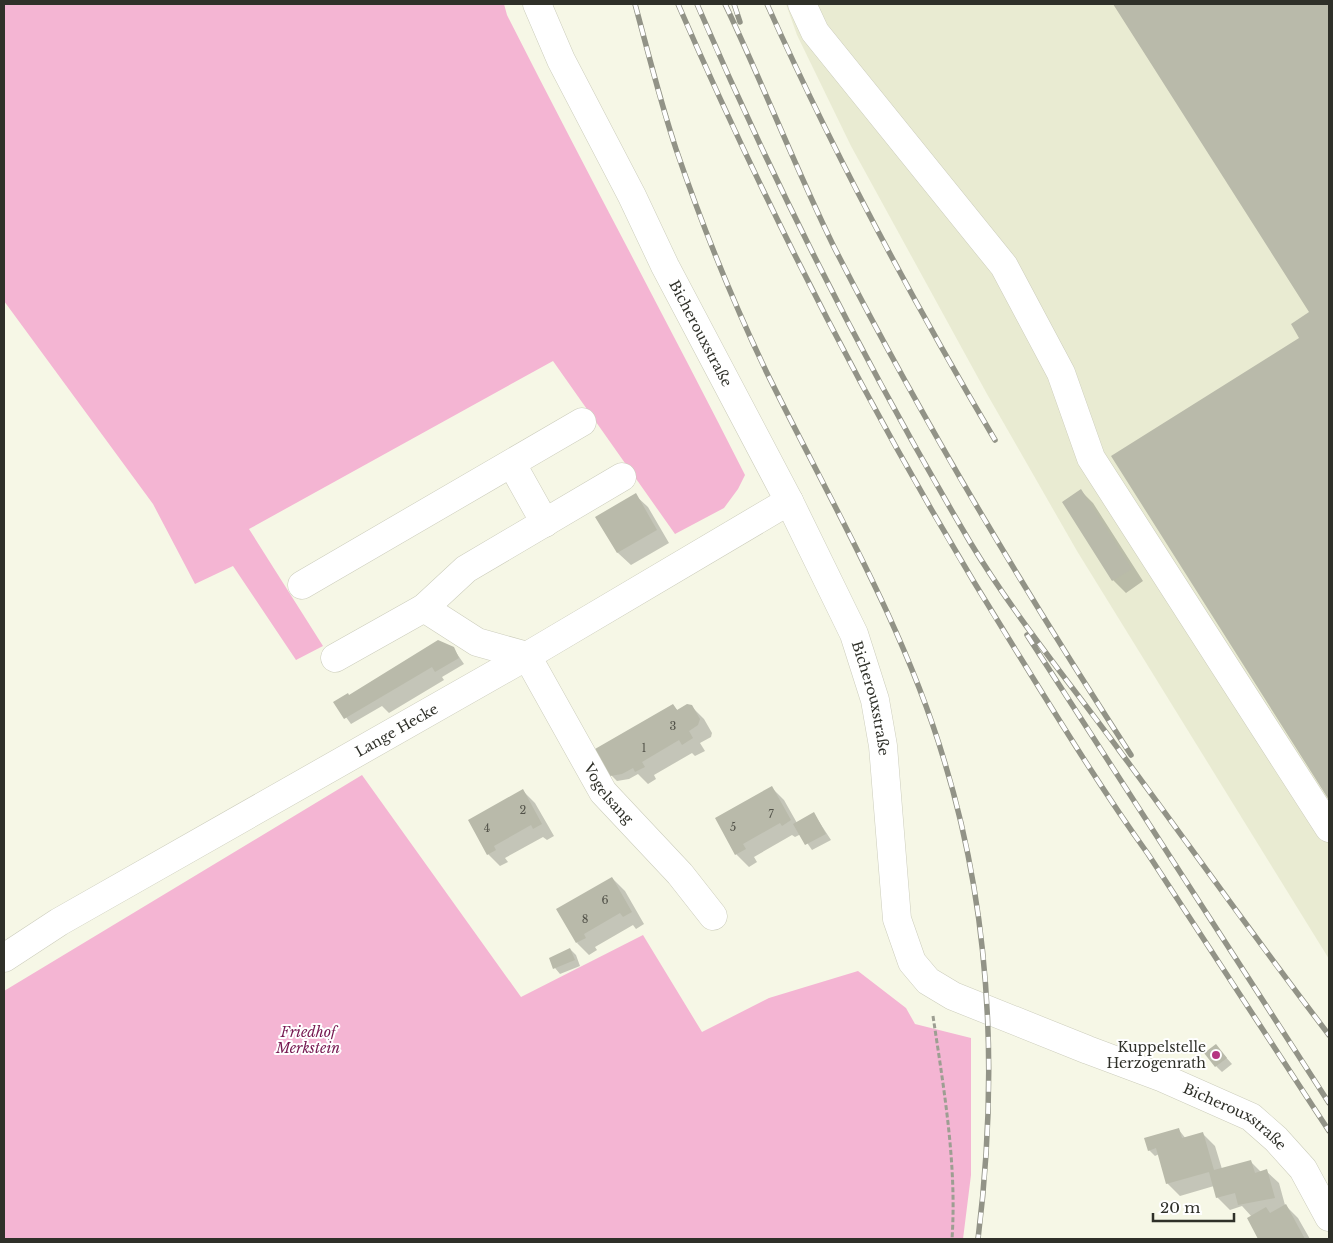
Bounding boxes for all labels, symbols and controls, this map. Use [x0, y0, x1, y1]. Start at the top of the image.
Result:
street label: Bicherouxstraße [665, 277, 736, 390]
street label: Bicherouxstraße [848, 638, 893, 756]
street label: Lange Hecke [352, 700, 441, 761]
house number: 3 [670, 719, 677, 733]
house number: 1 [642, 741, 647, 755]
street label: Vogelsang [579, 759, 638, 828]
house number: 2 [520, 803, 527, 817]
house number: 7 [768, 807, 774, 821]
house number: 5 [730, 820, 736, 834]
house number: 4 [484, 821, 490, 835]
house number: 6 [601, 893, 609, 907]
house number: 8 [582, 912, 588, 926]
park label: Friedhof Merkstein [275, 1023, 340, 1057]
place label: Kuppelstelle Herzogenrath [1106, 1038, 1206, 1072]
marker: Kuppelstelle Herzogenrath [1210, 1049, 1222, 1061]
street label: Bicherouxstraße [1180, 1079, 1290, 1154]
scale bar [1153, 1190, 1234, 1222]
text: 20 m [1160, 1198, 1200, 1217]

